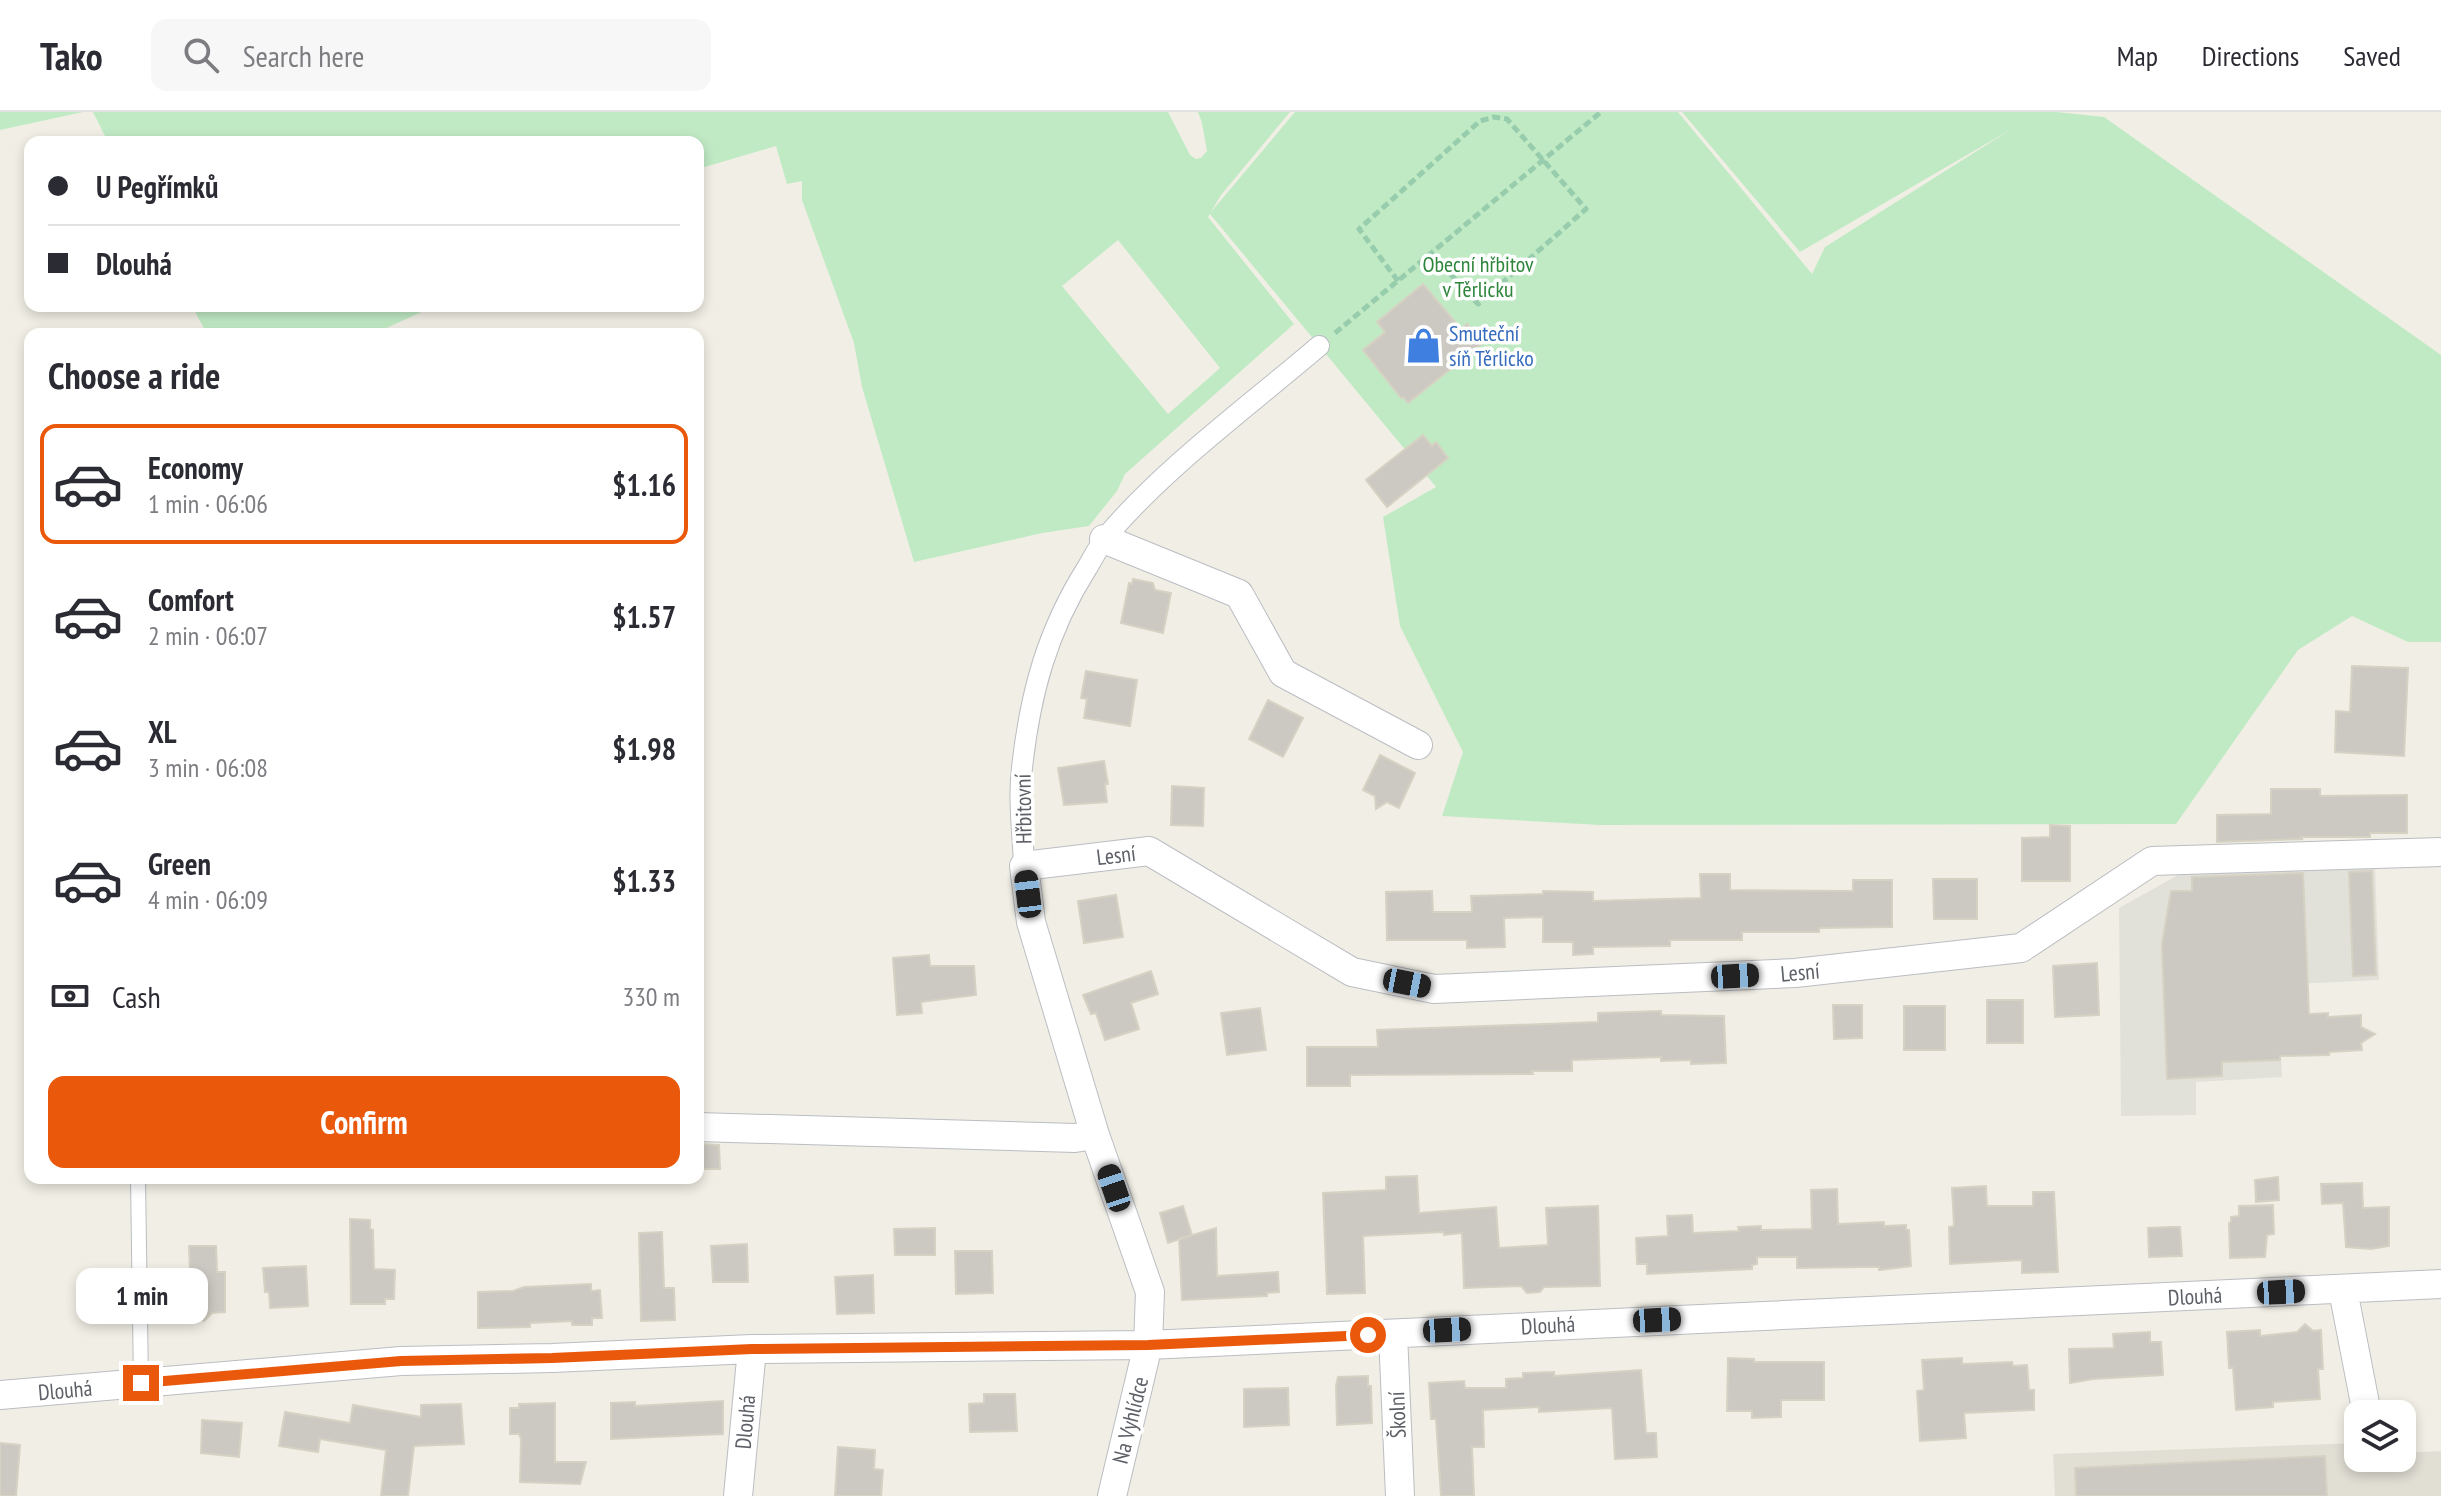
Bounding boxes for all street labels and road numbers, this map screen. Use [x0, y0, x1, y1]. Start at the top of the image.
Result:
street label: Hřbitovní [1008, 773, 1038, 844]
street label: Lesní [1095, 839, 1137, 871]
street label: Lesní [1779, 956, 1821, 988]
street label: Dlouhá [2167, 1281, 2223, 1311]
street label: Dlouhá [1520, 1310, 1576, 1340]
street label: Dlouhá [37, 1374, 93, 1406]
street label: Na Vyhlídce [1106, 1374, 1154, 1466]
street label: Školní [1382, 1391, 1412, 1439]
street label: Dlouhá [729, 1394, 761, 1450]

